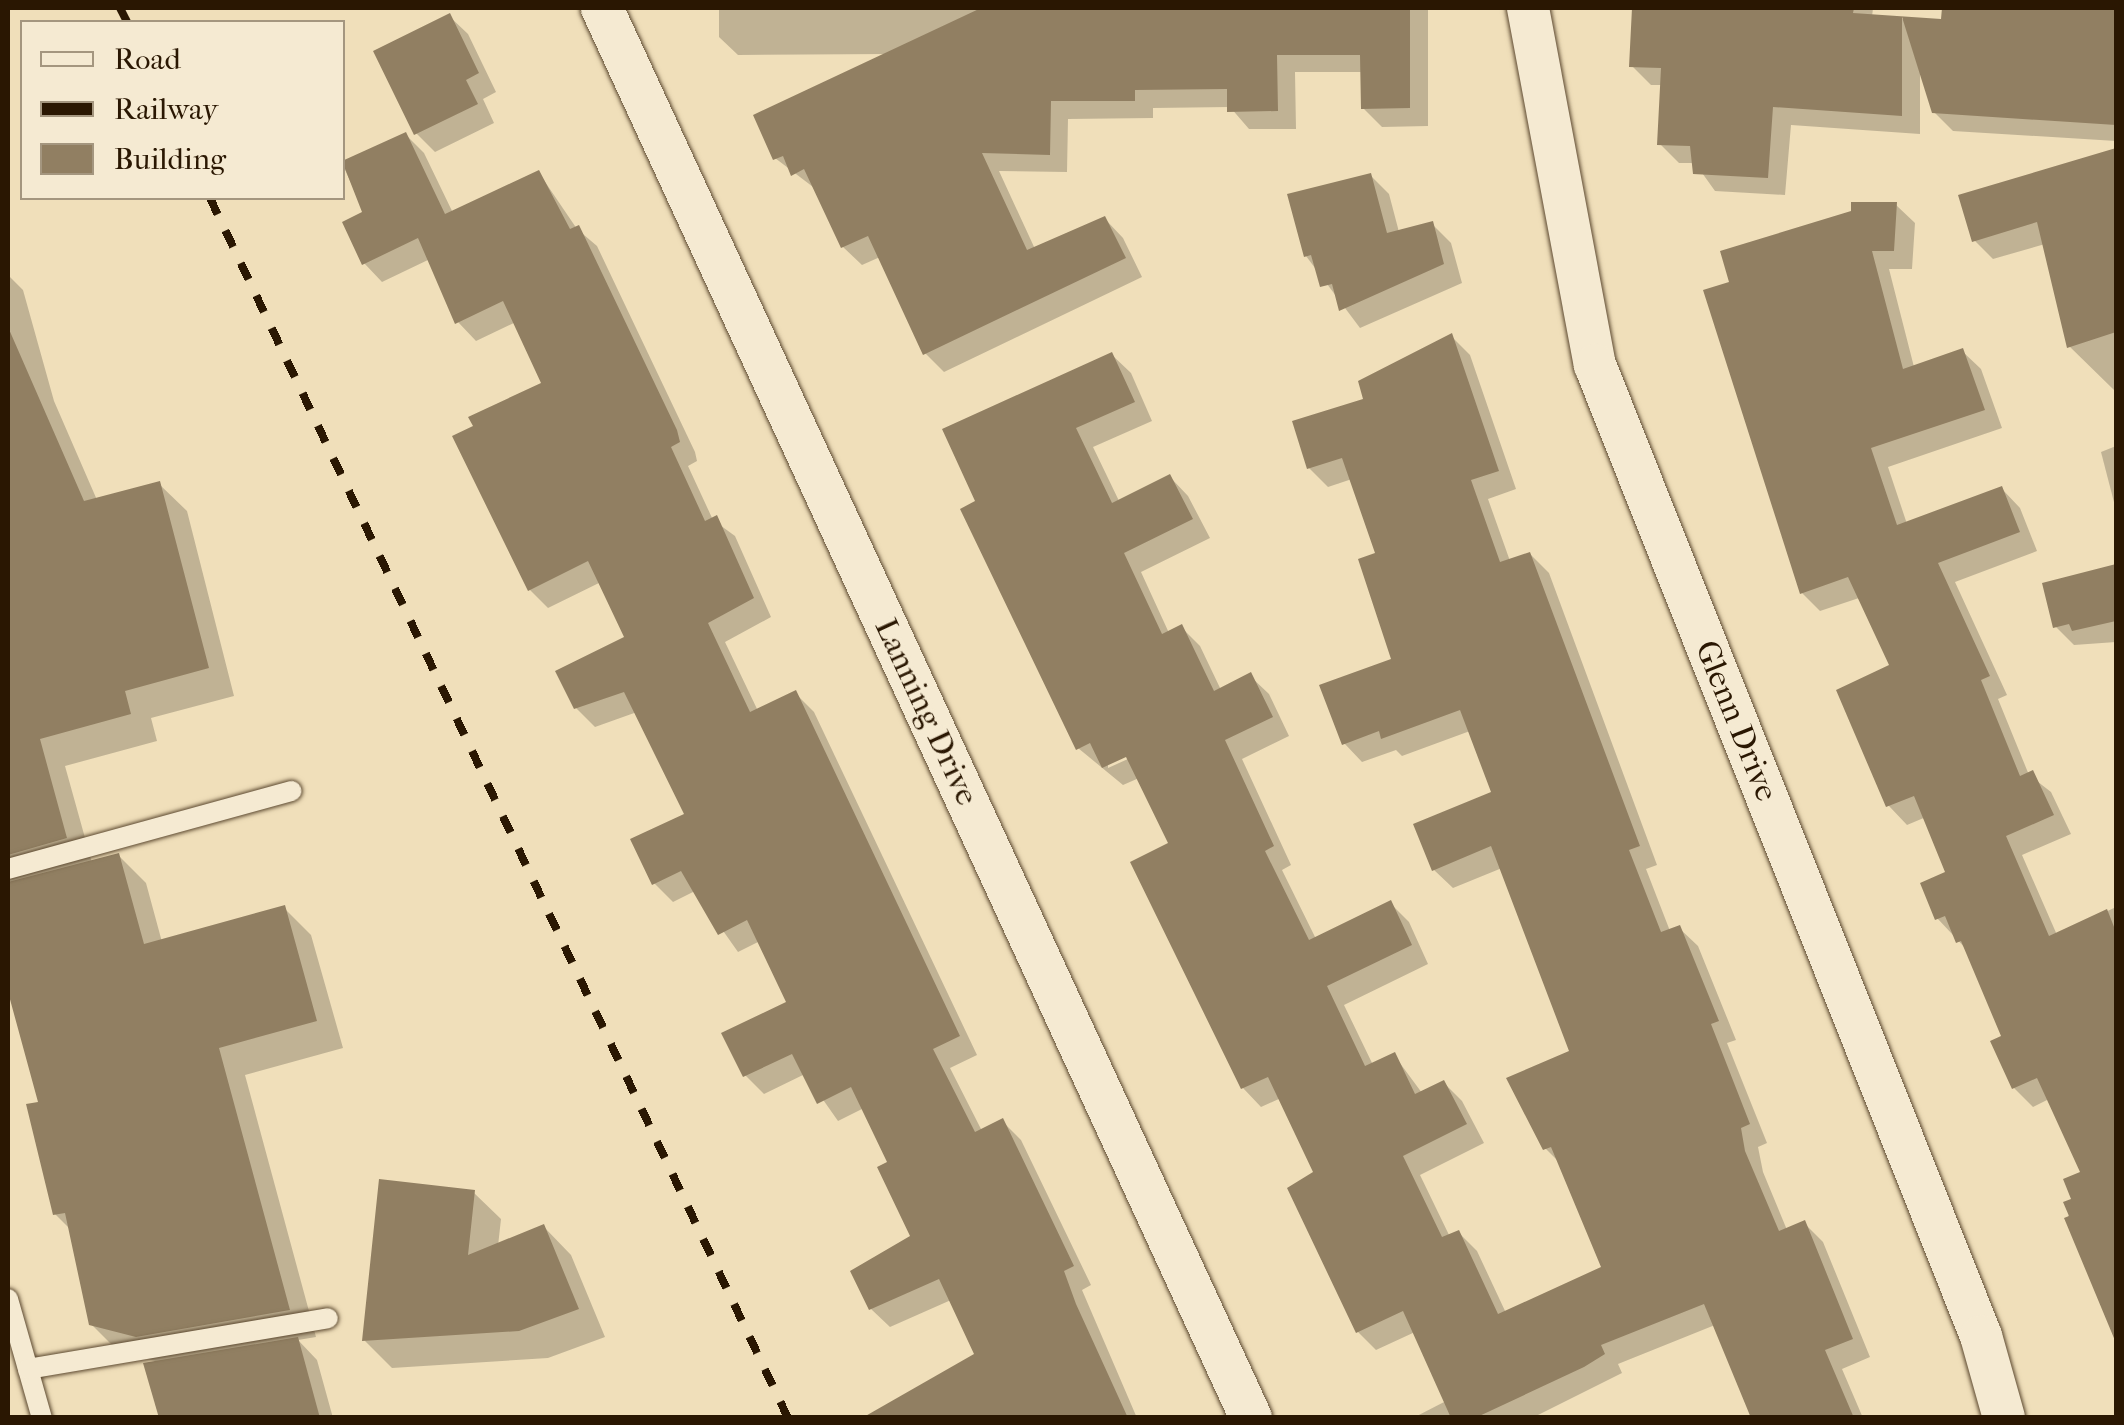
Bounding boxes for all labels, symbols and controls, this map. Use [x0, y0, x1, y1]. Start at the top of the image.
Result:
legend [20, 20, 345, 200]
text: Road [114, 42, 181, 77]
text: Railway [114, 92, 218, 127]
text: Building [114, 142, 226, 177]
street label: Lanning Drive [866, 613, 986, 811]
street label: Glenn Drive [1686, 635, 1786, 807]

